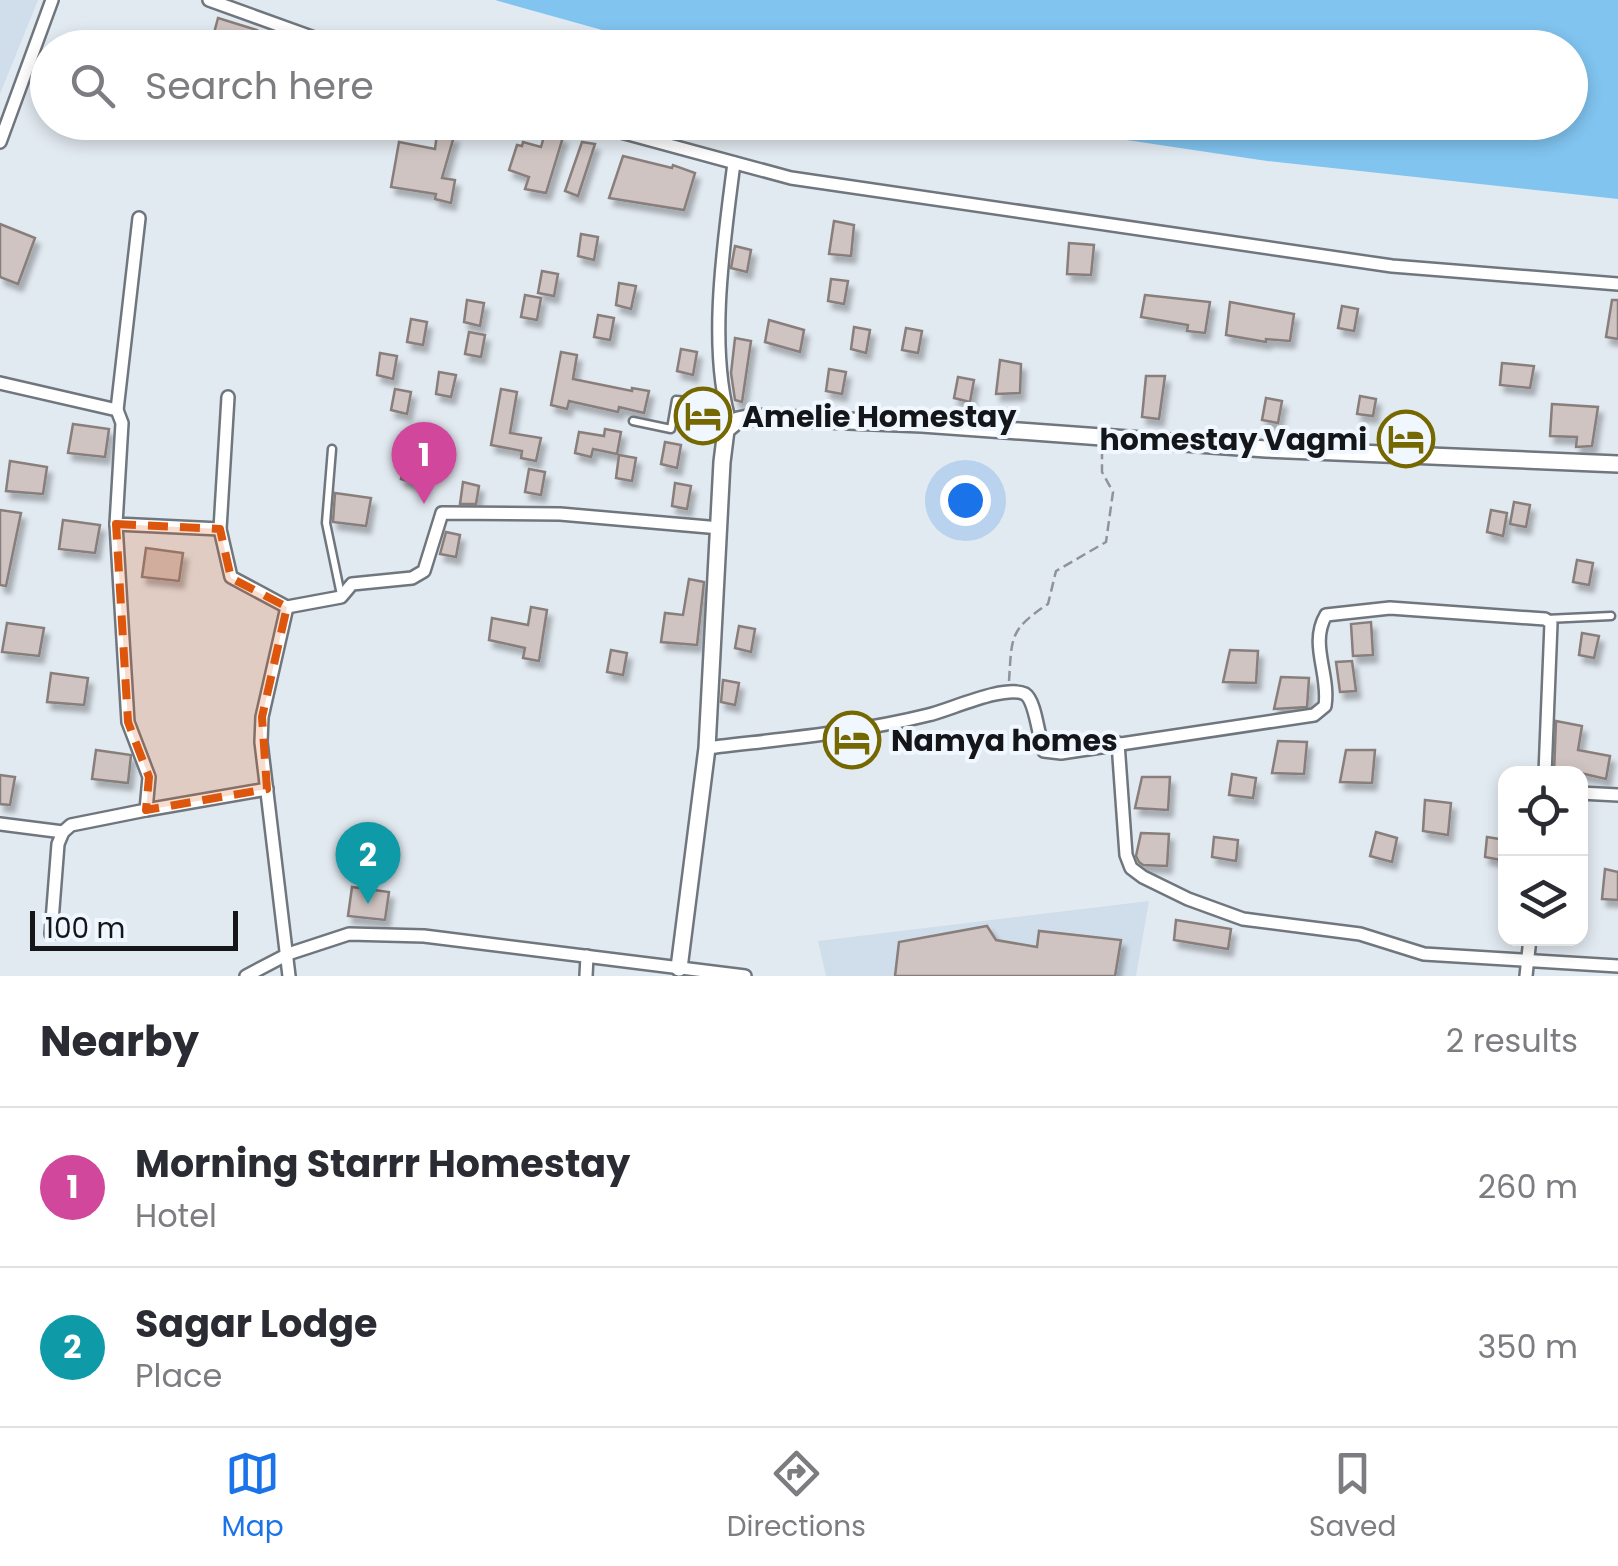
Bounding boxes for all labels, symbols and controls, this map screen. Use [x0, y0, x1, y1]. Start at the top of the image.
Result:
search box [30, 30, 1588, 140]
icon: search [65, 58, 120, 113]
text: Search here [145, 59, 374, 112]
hotel icon: Amelie Homestay [673, 386, 733, 446]
place label: Amelie Homestay [742, 395, 1016, 438]
hotel icon: homestay Vagmi [1376, 409, 1436, 469]
place label: homestay Vagmi [1100, 418, 1367, 461]
pin: 1 [392, 422, 456, 504]
your location [940, 475, 991, 526]
hotel icon: Namya homes [822, 710, 882, 770]
place label: Namya homes [891, 719, 1118, 762]
map controls [1498, 766, 1588, 946]
button: locate [1498, 766, 1588, 856]
pin: 2 [336, 822, 400, 904]
button: layers [1498, 856, 1588, 946]
scale bar [30, 906, 238, 950]
text: 100 m [45, 909, 125, 948]
text: Nearby [40, 1012, 199, 1071]
text: 2 results [1446, 1018, 1578, 1063]
text: Morning Starrr Homestay [135, 1137, 630, 1190]
text: 1 [66, 1164, 79, 1209]
text: 260 m [1478, 1164, 1578, 1209]
text: Hotel [135, 1193, 217, 1238]
text: Sagar Lodge [135, 1297, 377, 1350]
text: 2 [63, 1324, 82, 1369]
text: 350 m [1477, 1324, 1578, 1369]
text: Place [135, 1353, 222, 1398]
tab: Map [222, 1446, 284, 1548]
tab: Directions [727, 1446, 866, 1548]
tab: Saved [1309, 1446, 1396, 1548]

